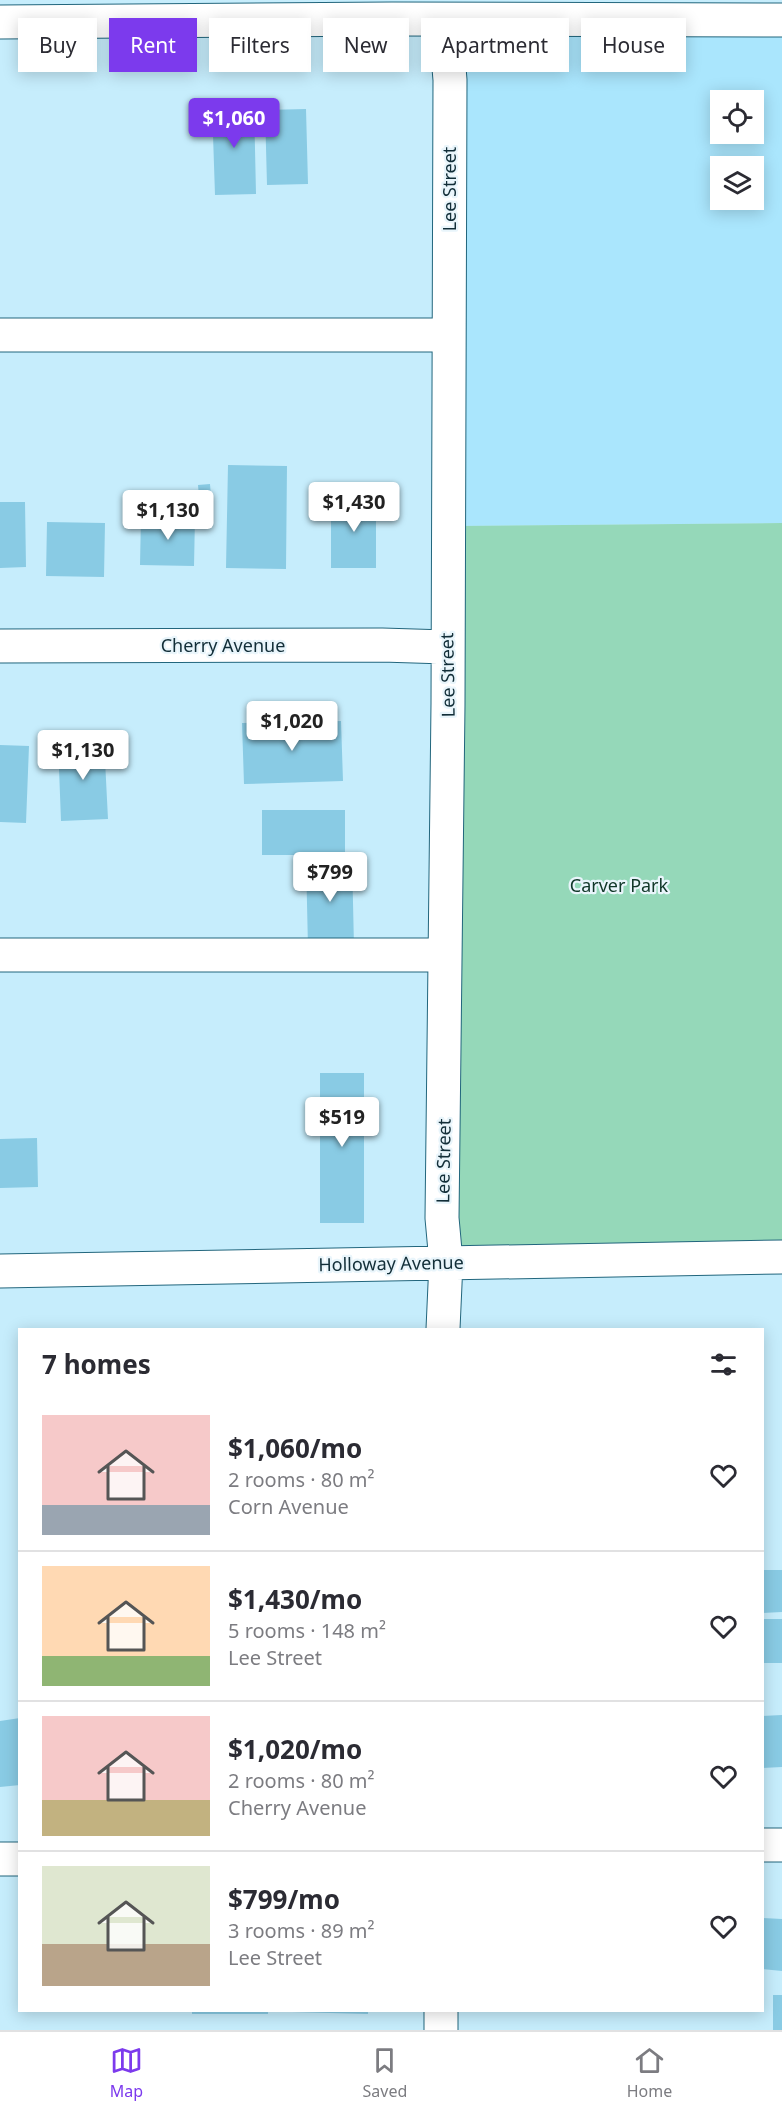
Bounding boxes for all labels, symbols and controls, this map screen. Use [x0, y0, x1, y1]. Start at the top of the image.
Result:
chip: Buy [18, 18, 97, 72]
chip: Rent [109, 18, 197, 72]
chip: Filters [209, 18, 311, 72]
chip: New [323, 18, 409, 72]
chip: Apartment [421, 18, 569, 72]
chip: House [581, 18, 686, 72]
map controls [710, 90, 764, 210]
button: locate [710, 90, 764, 144]
pin: $1,060 [185, 98, 283, 149]
text: $1,060 [203, 104, 265, 131]
street label: Lee Street [437, 146, 461, 231]
button: layers [710, 156, 764, 210]
pin: $1,430 [305, 482, 403, 533]
text: $1,430 [323, 488, 385, 515]
pin: $1,130 [119, 490, 217, 541]
text: $1,130 [137, 496, 199, 523]
street label: Lee Street [434, 632, 460, 718]
street label: Cherry Avenue [161, 633, 285, 657]
pin: $1,020 [243, 701, 341, 752]
text: $1,020 [261, 707, 323, 734]
pin: $1,130 [34, 730, 132, 781]
text: $1,130 [52, 736, 114, 763]
pin: $799 [294, 852, 366, 903]
text: $799 [307, 858, 353, 885]
park label: Carver Park [570, 873, 669, 897]
pin: $519 [306, 1097, 378, 1148]
text: $519 [319, 1103, 365, 1130]
street label: Lee Street [430, 1118, 456, 1204]
street label: Holloway Avenue [318, 1250, 464, 1276]
text: 7 homes [42, 1346, 151, 1382]
icon: filters [707, 1348, 740, 1381]
text: $1,060/mo [228, 1430, 362, 1466]
icon: home [90, 1439, 162, 1511]
icon: heart [707, 1459, 740, 1492]
text: 2 rooms · 80 m² [228, 1466, 375, 1493]
text: Corn Avenue [228, 1493, 349, 1520]
text: $1,430/mo [228, 1581, 362, 1617]
icon: home [90, 1590, 162, 1662]
icon: heart [707, 1610, 740, 1643]
text: 5 rooms · 148 m² [228, 1617, 386, 1644]
text: Lee Street [228, 1644, 322, 1671]
text: $1,020/mo [228, 1731, 362, 1767]
icon: home [90, 1740, 162, 1812]
icon: heart [707, 1760, 740, 1793]
text: 2 rooms · 80 m² [228, 1767, 375, 1794]
text: Cherry Avenue [228, 1794, 366, 1821]
text: $799/mo [228, 1881, 340, 1917]
icon: home [90, 1890, 162, 1962]
icon: heart [707, 1910, 740, 1943]
text: 3 rooms · 89 m² [228, 1917, 375, 1944]
text: Lee Street [228, 1944, 322, 1971]
tab: Map [110, 2044, 143, 2102]
tab: Saved [363, 2044, 407, 2102]
tab: Home [627, 2044, 672, 2102]

